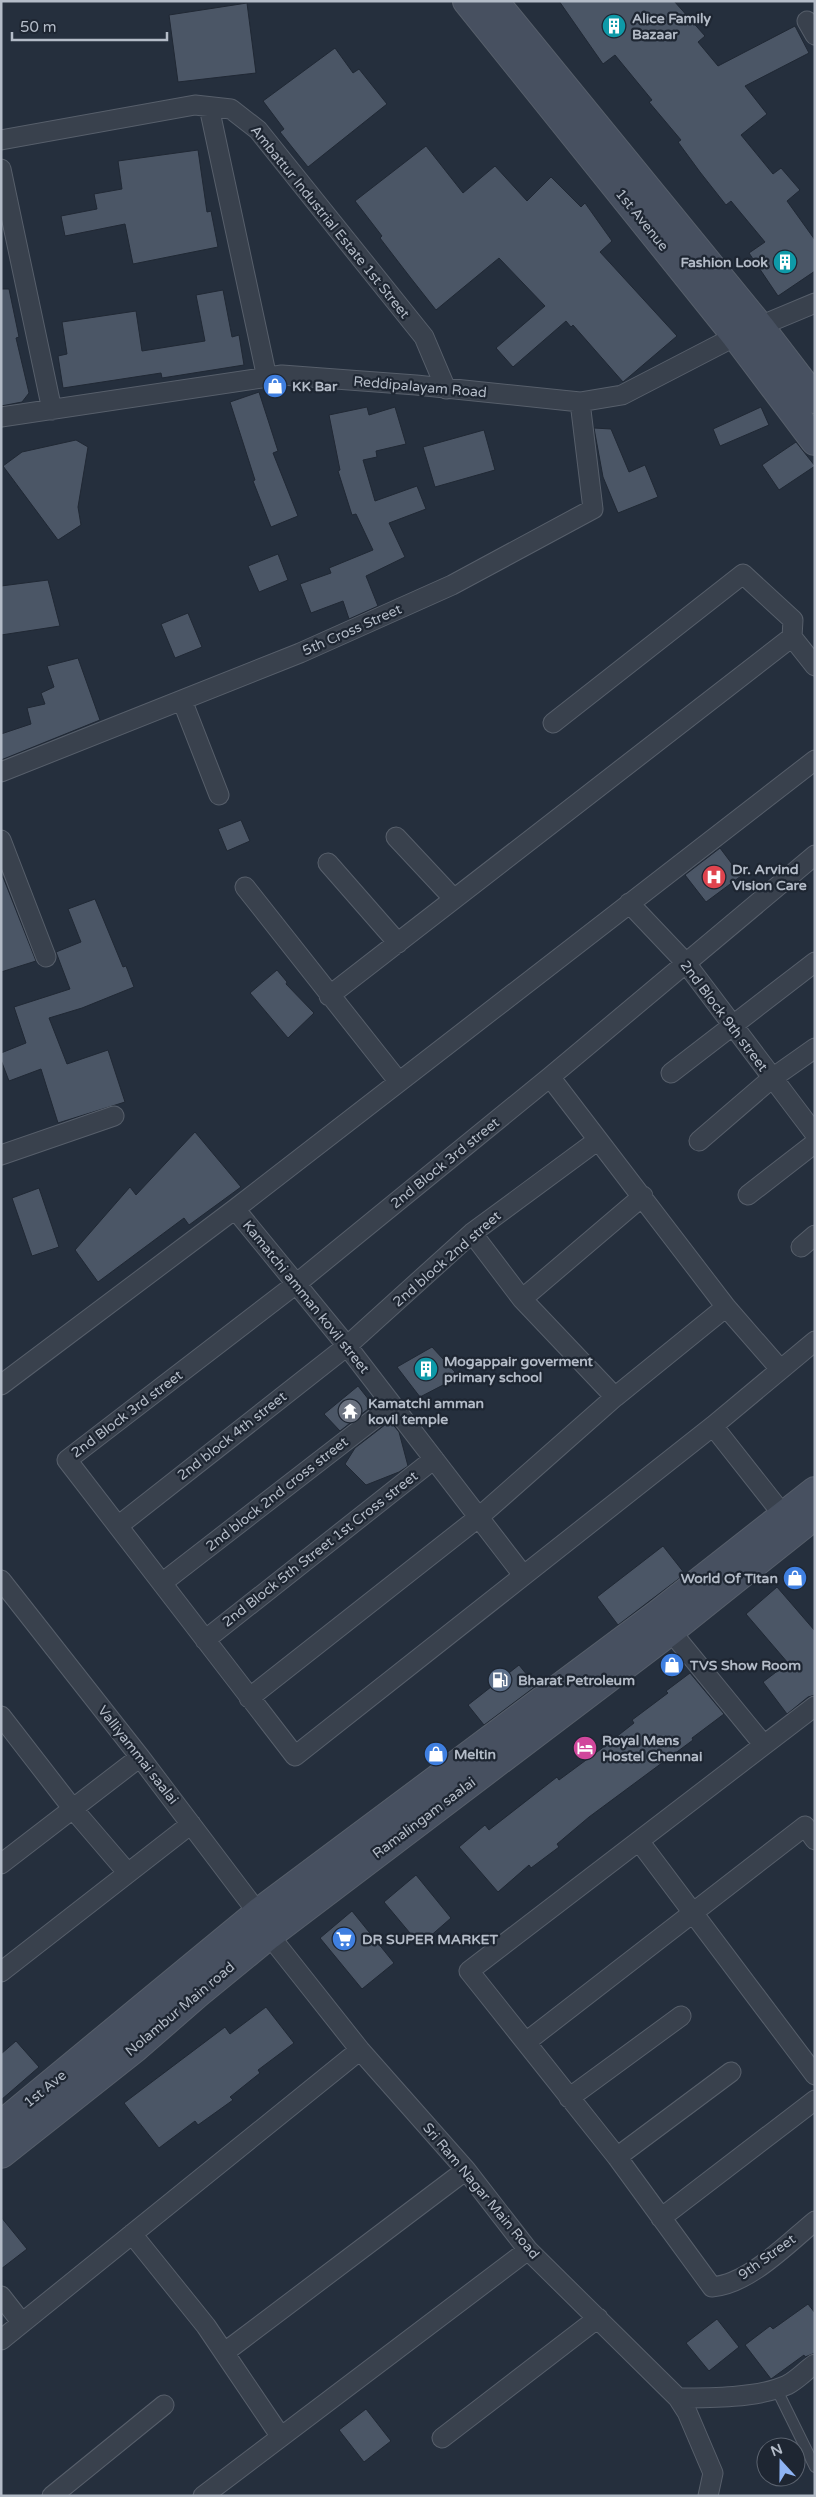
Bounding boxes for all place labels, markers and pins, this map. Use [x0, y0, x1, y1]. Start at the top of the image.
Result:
place label: Alice Family Bazaar [632, 10, 711, 43]
building icon: Alice Family Bazaar [601, 13, 627, 39]
building icon: Fashion Look [772, 249, 798, 275]
place label: Fashion Look [681, 254, 768, 271]
shop icon: KK Bar [262, 373, 288, 399]
place label: KK Bar [292, 378, 338, 395]
place label: Dr. Arvind Vision Care [732, 861, 807, 894]
hospital icon: Dr. Arvind Vision Care [701, 864, 727, 890]
place label: Mogappair goverment primary school [444, 1353, 594, 1386]
building icon: Mogappair goverment primary school [413, 1356, 439, 1382]
place label: Kamatchi amman kovil temple [368, 1395, 484, 1428]
temple icon: Kamatchi amman kovil temple [337, 1398, 363, 1424]
shop icon: World Of Titan [782, 1565, 808, 1591]
place label: World Of Titan [681, 1570, 778, 1587]
shop icon: TVS Show Room [659, 1652, 685, 1678]
place label: TVS Show Room [689, 1657, 801, 1674]
fuel station icon: Bharat Petroleum [487, 1667, 513, 1693]
place label: Bharat Petroleum [518, 1672, 635, 1689]
place label: Royal Mens Hostel Chennai [602, 1732, 702, 1765]
hotel icon: Royal Mens Hostel Chennai [572, 1735, 598, 1761]
shop icon: Meltin [423, 1741, 449, 1767]
place label: Meltin [454, 1746, 496, 1763]
supermarket icon: DR SUPER MARKET [331, 1926, 357, 1952]
place label: DR SUPER MARKET [362, 1931, 499, 1948]

